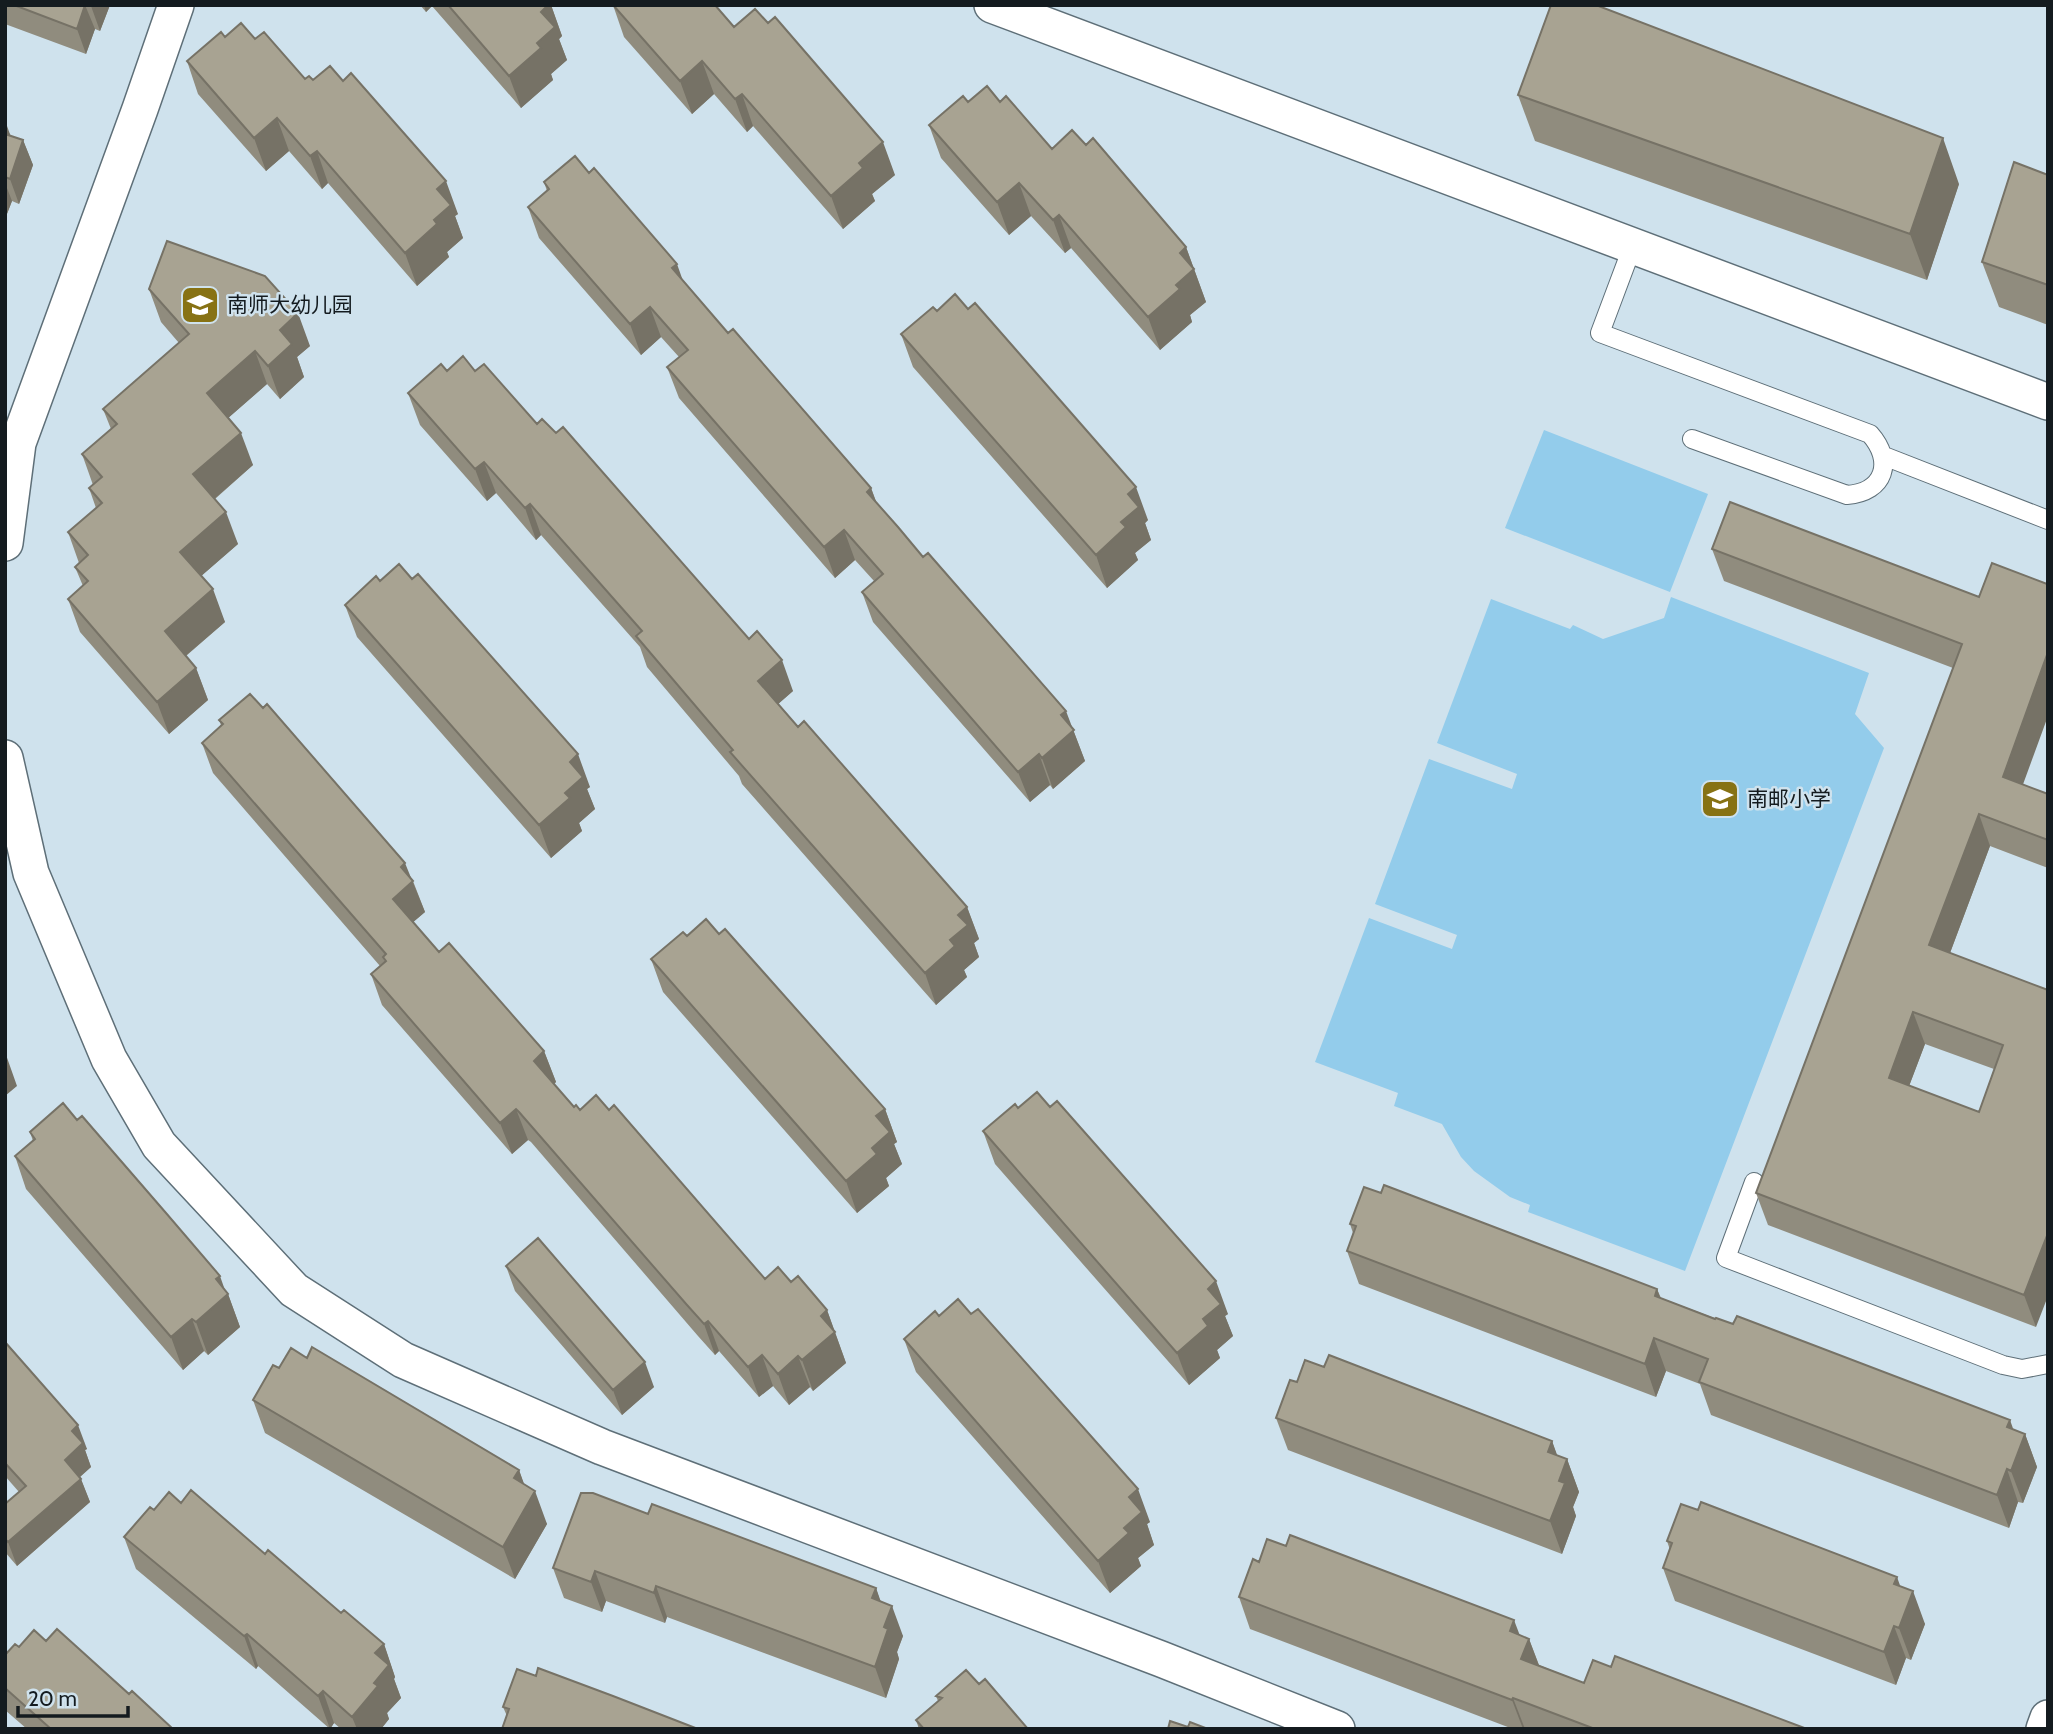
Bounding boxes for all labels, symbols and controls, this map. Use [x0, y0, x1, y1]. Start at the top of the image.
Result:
school or university icon: 南师大幼儿园 [179, 284, 221, 326]
place label: 南师大幼儿园 [227, 292, 353, 317]
school or university icon: 南邮小学 [1699, 778, 1741, 820]
place label: 南邮小学 [1747, 786, 1831, 811]
scale bar [18, 1674, 128, 1718]
text: 20 m [28, 1686, 77, 1711]

